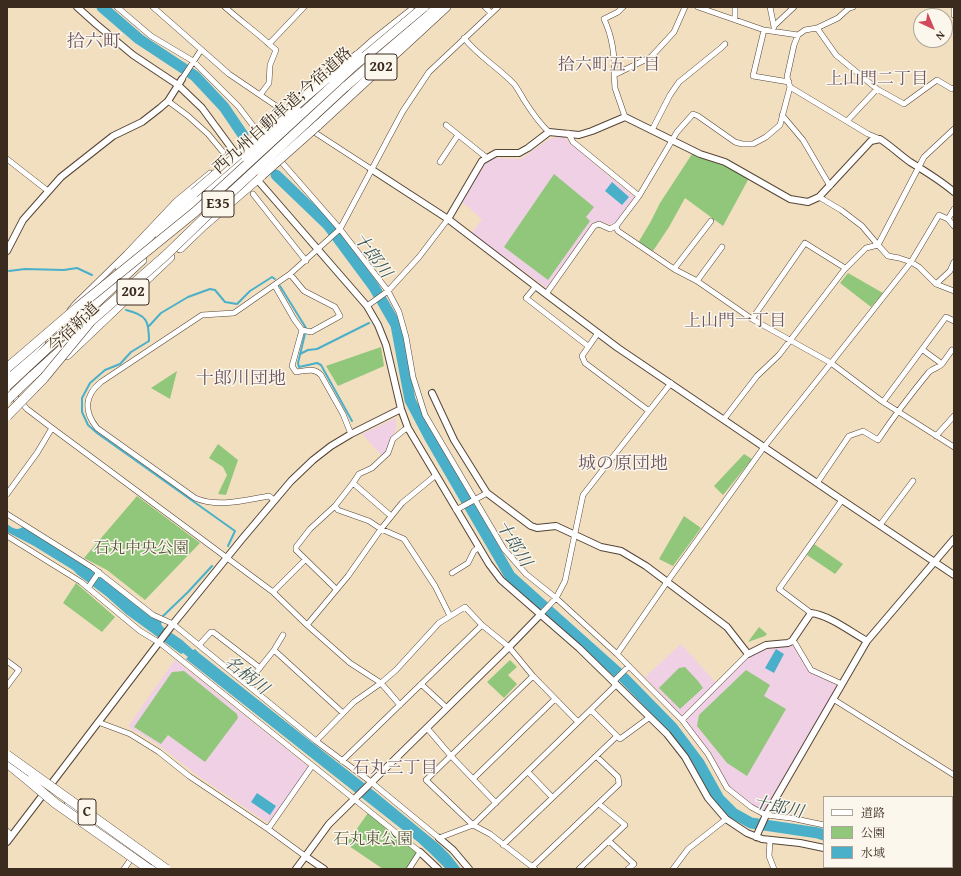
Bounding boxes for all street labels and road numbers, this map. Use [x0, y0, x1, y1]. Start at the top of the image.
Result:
street label: 西九州自動車道;今宿道路 [210, 44, 356, 178]
road number: 202 [365, 54, 397, 80]
road number: E35 [202, 191, 234, 217]
road number: 202 [117, 279, 149, 305]
street label: 今宿新道 [44, 299, 104, 357]
road number: C [78, 799, 96, 825]

